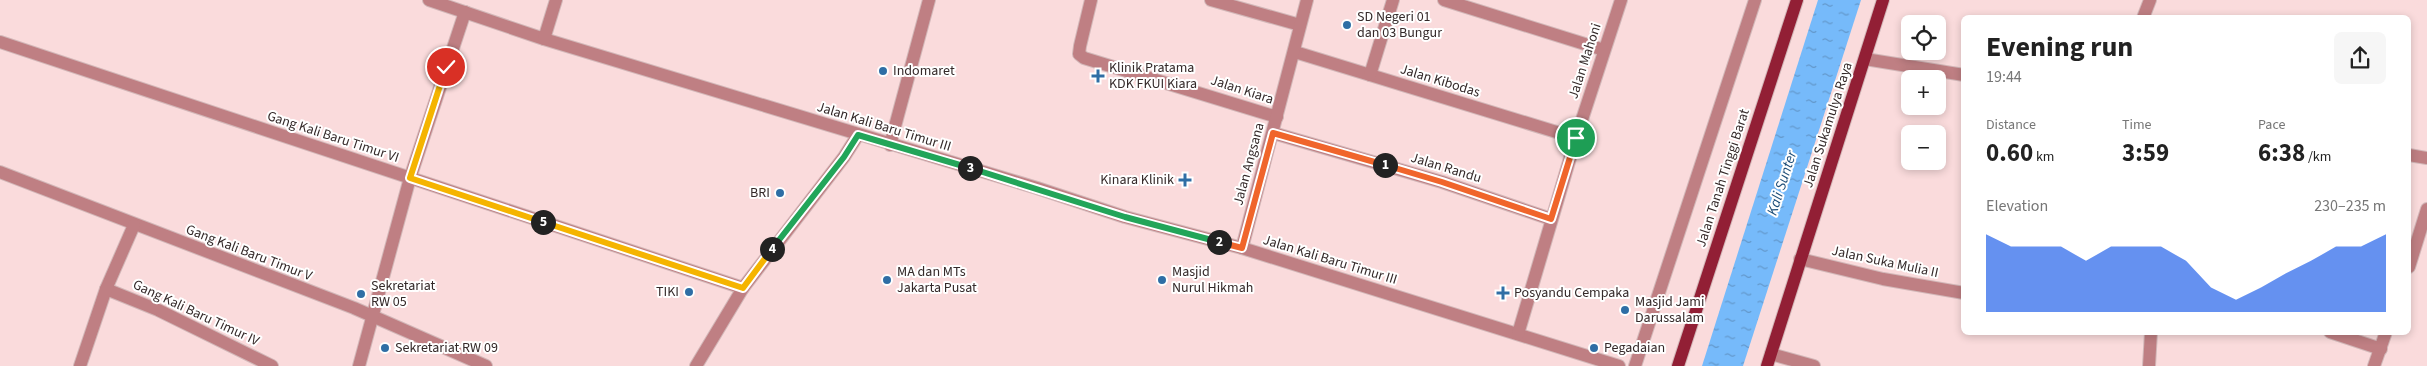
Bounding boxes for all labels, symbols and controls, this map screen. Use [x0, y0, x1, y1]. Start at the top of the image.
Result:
place label: SD Negeri 01 dan 03 Bungur [1357, 7, 1442, 43]
map controls [1901, 15, 1946, 170]
button: locate [1901, 15, 1946, 60]
marker: SD Negeri 01 dan 03 Bungur [1341, 19, 1353, 31]
street label: Jalan Mahoni [1563, 21, 1607, 101]
text: Evening run [1986, 27, 2133, 67]
button: share [2334, 32, 2386, 84]
pin [425, 46, 467, 88]
icon: check [432, 53, 460, 81]
place label: Klinik Pratama KDK FKUI Kiara [1109, 58, 1197, 94]
street label: Jalan Kibodas [1398, 59, 1482, 103]
street label: Jalan Sukamulya Raya [1798, 60, 1858, 190]
place label: Indomaret [893, 61, 955, 81]
marker: Indomaret [877, 65, 889, 77]
text: 19:44 [1986, 66, 2022, 88]
marker: Klinik Pratama KDK FKUI Kiara [1091, 69, 1105, 83]
street label: Jalan Kiara [1208, 70, 1276, 110]
button: + [1901, 70, 1946, 115]
street label: Jalan Kali Baru Timur III [814, 97, 954, 157]
street label: Gang Kali Baru Timur VI [265, 106, 401, 168]
street label: Jalan Tanah Tinggi Barat [1691, 106, 1755, 250]
text: Distance [1986, 115, 2036, 135]
text: Time [2122, 115, 2152, 135]
text: Pace [2258, 115, 2285, 135]
pin [1555, 117, 1597, 159]
street label: Jalan Angsana [1228, 120, 1270, 208]
icon: arrive [1562, 124, 1590, 152]
button: − [1901, 125, 1946, 170]
text: 0.60 [1986, 135, 2033, 171]
text: 3:59 [2122, 135, 2169, 171]
text: 6:38 [2258, 135, 2305, 171]
water label: Kali Sunter [1762, 147, 1803, 218]
text: km [2033, 147, 2054, 167]
text: /km [2305, 147, 2331, 167]
street label: Jalan Randu [1408, 148, 1484, 188]
pin: 1 [1372, 152, 1398, 178]
text: 1 [1382, 155, 1389, 175]
pin: 3 [958, 156, 982, 180]
text: 3 [967, 158, 974, 178]
place label: Kinara Klinik [1100, 170, 1174, 190]
marker: Kinara Klinik [1178, 173, 1192, 187]
place label: BRI [750, 183, 770, 203]
marker: BRI [774, 187, 786, 199]
text: Elevation [1986, 195, 2048, 217]
text: 230–235 m [2314, 195, 2386, 217]
pin: 5 [530, 210, 556, 234]
text: 5 [540, 212, 547, 232]
street label: Gang Kali Baru Timur V [183, 220, 316, 287]
pin: 2 [1206, 230, 1232, 254]
street label: Jalan Kali Baru Timur III [1260, 230, 1400, 290]
text: 2 [1216, 232, 1223, 252]
pin: 4 [760, 236, 784, 262]
text: 4 [769, 239, 776, 259]
street label: Jalan Suka Mulia II [1830, 241, 1940, 283]
place label: MA dan MTs Jakarta Pusat [897, 262, 977, 298]
place label: Masjid Nurul Hikmah [1172, 262, 1253, 298]
marker: MA dan MTs Jakarta Pusat [881, 274, 893, 286]
marker: Masjid Nurul Hikmah [1156, 274, 1168, 286]
street label: Gang Kali Baru Timur IV [129, 275, 263, 351]
place label: Sekretariat RW 05 [371, 276, 436, 312]
place label: TIKI [656, 282, 679, 302]
place label: Posyandu Cempaka [1514, 283, 1629, 303]
marker: TIKI [683, 286, 695, 298]
marker: Posyandu Cempaka [1496, 286, 1510, 300]
marker: Sekretariat RW 05 [355, 288, 367, 300]
place label: Masjid Jami Darussalam [1635, 292, 1704, 328]
marker: Masjid Jami Darussalam [1619, 304, 1631, 316]
place label: Sekretariat RW 09 [395, 338, 498, 358]
place label: Pegadaian [1604, 338, 1665, 358]
marker: Sekretariat RW 09 [379, 342, 391, 354]
marker: Pegadaian [1588, 342, 1600, 354]

